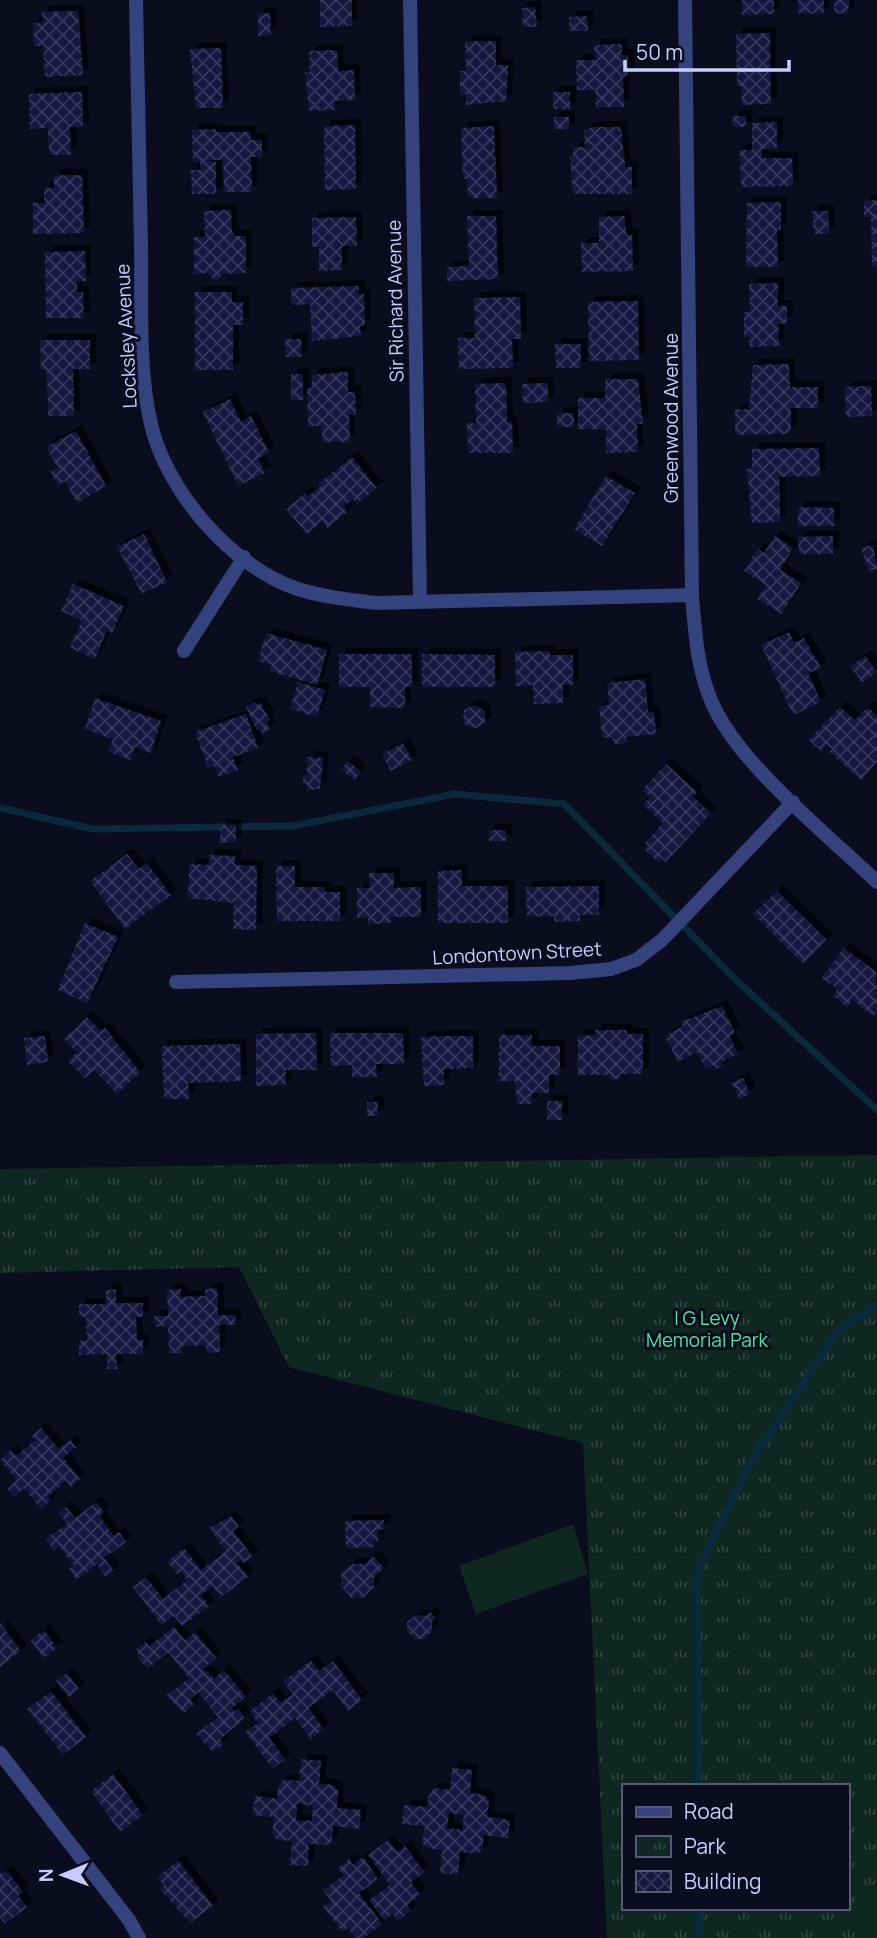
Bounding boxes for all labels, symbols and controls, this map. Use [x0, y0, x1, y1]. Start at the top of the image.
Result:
scale bar [625, 28, 790, 72]
text: 50 m [636, 38, 683, 66]
street label: Sir Richard Avenue [381, 220, 409, 382]
street label: Locksley Avenue [109, 263, 143, 409]
street label: Greenwood Avenue [658, 333, 684, 503]
street label: Londontown Street [432, 936, 602, 970]
park label: I G Levy Memorial Park [646, 1305, 769, 1353]
legend [622, 1784, 849, 1910]
text: Road [684, 1797, 734, 1825]
text: Park [684, 1832, 726, 1860]
north arrow [28, 1840, 98, 1910]
text: Building [684, 1867, 761, 1895]
text: N [33, 1868, 59, 1882]

